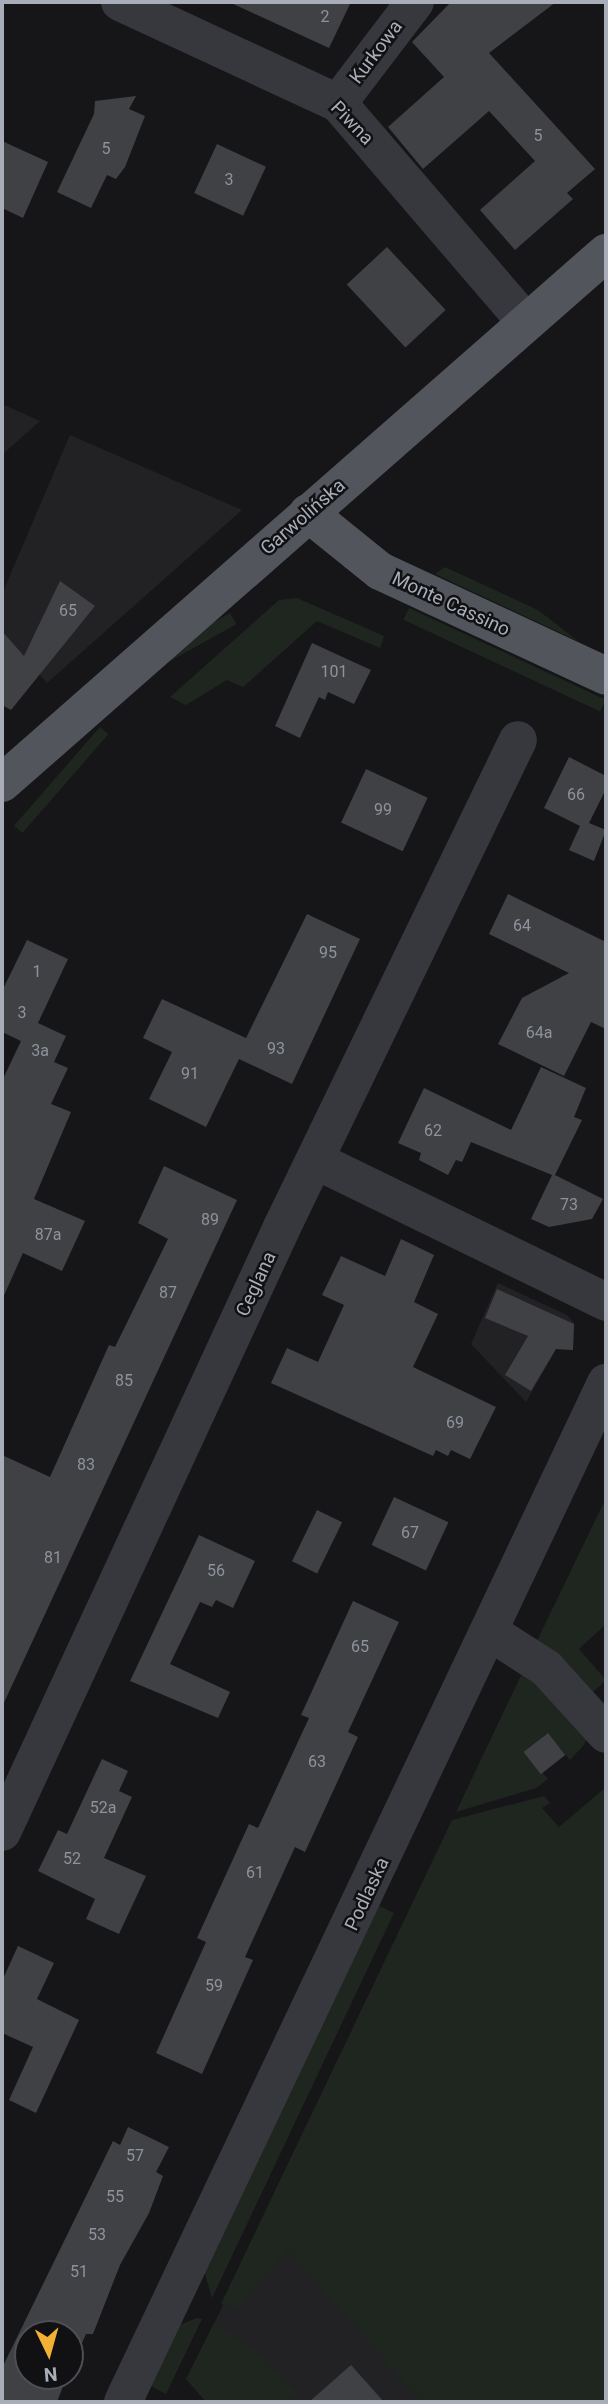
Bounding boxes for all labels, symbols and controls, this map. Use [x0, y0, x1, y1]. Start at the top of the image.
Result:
house number: 2 [321, 7, 329, 27]
street label: Kurkowa [345, 16, 407, 88]
street label: Piwna [326, 96, 378, 150]
house number: 5 [534, 126, 542, 146]
house number: 5 [102, 139, 110, 159]
house number: 3 [225, 170, 233, 190]
street label: Garwolińska [256, 474, 350, 560]
street label: Monte Cassino [389, 567, 513, 641]
house number: 65 [59, 601, 77, 621]
house number: 101 [321, 662, 347, 682]
house number: 66 [567, 785, 585, 805]
house number: 99 [374, 800, 392, 820]
house number: 64 [513, 916, 531, 936]
house number: 95 [319, 943, 337, 963]
house number: 1 [33, 962, 41, 982]
house number: 3 [18, 1003, 26, 1023]
house number: 64a [526, 1023, 552, 1043]
house number: 93 [267, 1039, 285, 1059]
house number: 3a [31, 1041, 49, 1061]
house number: 91 [181, 1064, 199, 1084]
house number: 62 [424, 1121, 442, 1141]
house number: 73 [560, 1195, 578, 1215]
house number: 89 [201, 1210, 219, 1230]
house number: 87a [35, 1225, 61, 1245]
street label: Ceglana [231, 1248, 281, 1320]
house number: 87 [159, 1283, 177, 1303]
house number: 85 [115, 1371, 133, 1391]
house number: 69 [446, 1413, 464, 1433]
house number: 83 [77, 1455, 95, 1475]
house number: 67 [401, 1523, 419, 1543]
house number: 81 [44, 1548, 62, 1568]
house number: 56 [207, 1561, 225, 1581]
house number: 65 [351, 1637, 369, 1657]
house number: 63 [308, 1752, 326, 1772]
house number: 52a [90, 1798, 116, 1818]
house number: 52 [63, 1849, 81, 1869]
street label: Podlaska [340, 1854, 394, 1934]
house number: 61 [246, 1863, 264, 1883]
house number: 59 [205, 1976, 223, 1996]
house number: 57 [126, 2146, 144, 2166]
house number: 55 [106, 2187, 124, 2207]
house number: 53 [88, 2225, 106, 2245]
house number: 51 [70, 2262, 88, 2282]
north arrow [14, 2320, 84, 2390]
text: N [43, 2362, 58, 2386]

